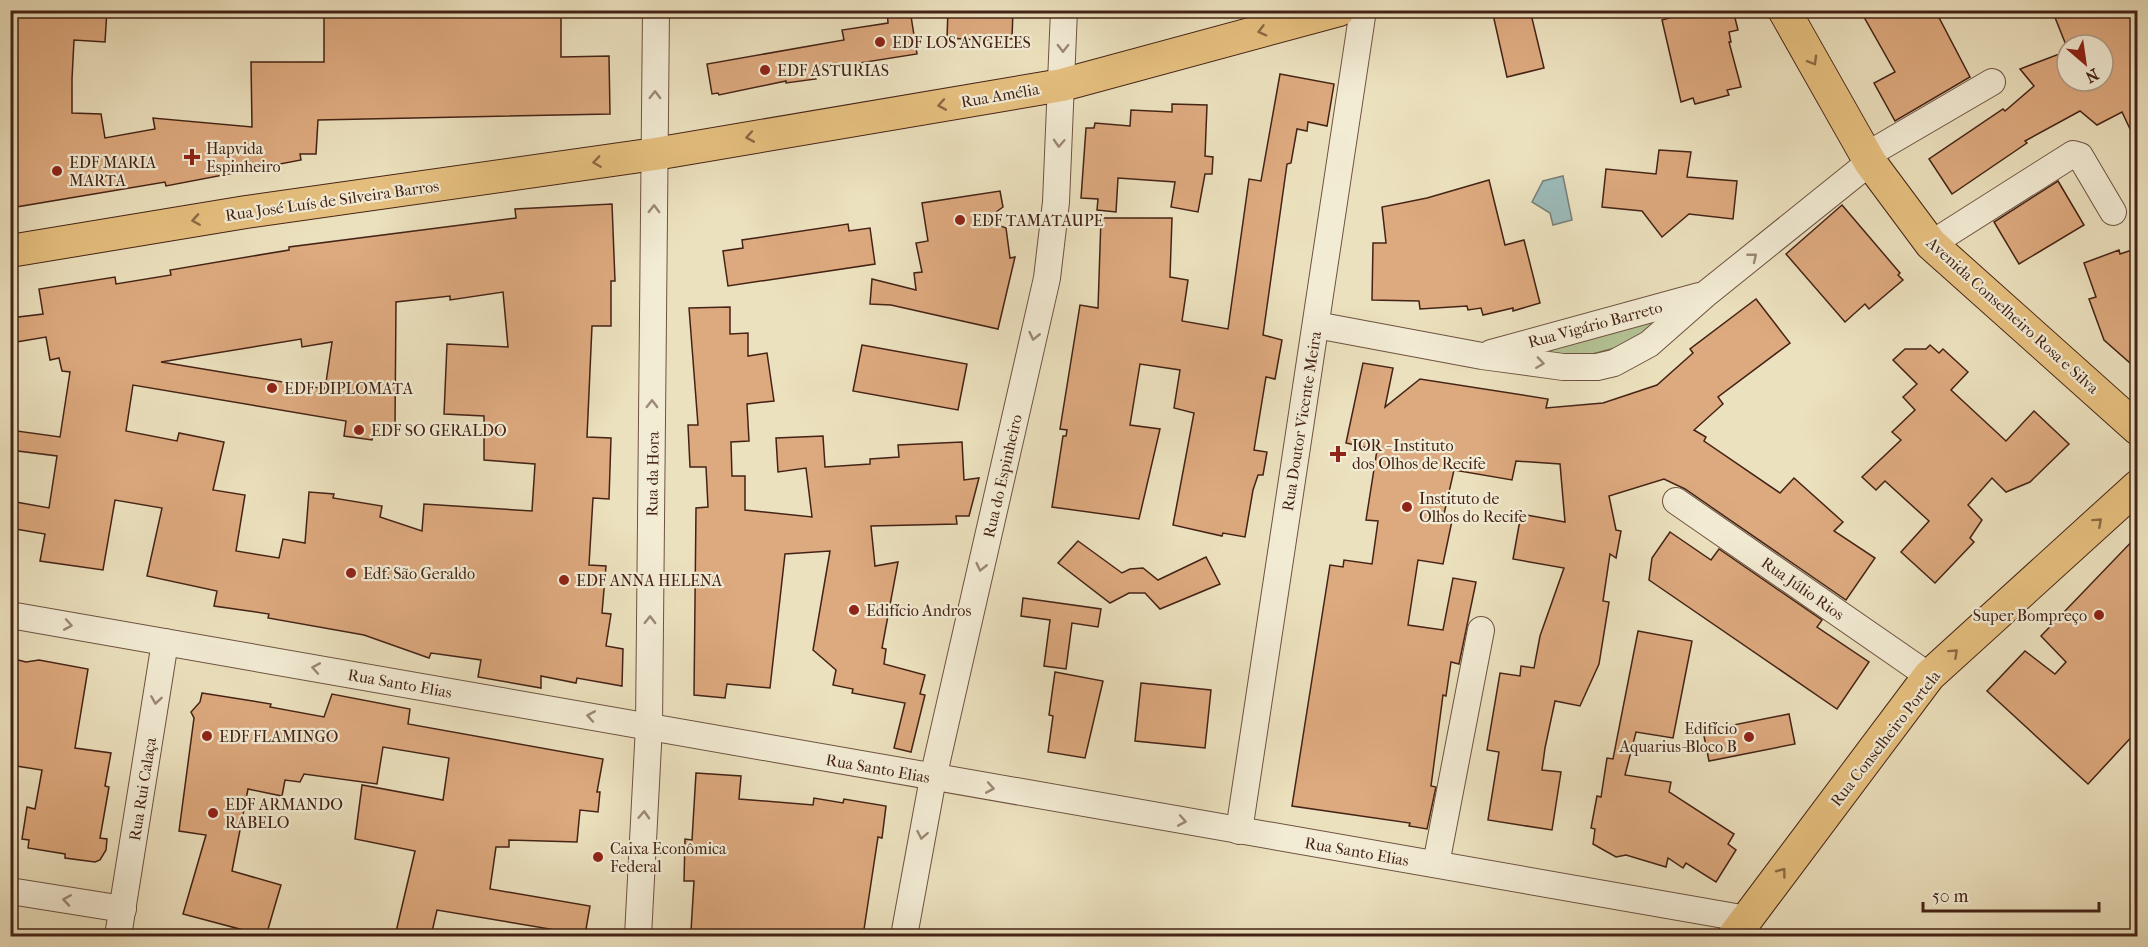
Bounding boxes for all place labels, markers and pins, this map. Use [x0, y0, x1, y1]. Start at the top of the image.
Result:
place label: EDF LOS ANGELES [892, 33, 1031, 52]
marker: EDF LOS ANGELES [873, 35, 887, 49]
place label: EDF ASTURIAS [777, 61, 889, 80]
marker: EDF ASTURIAS [758, 63, 772, 77]
place label: Hapvida Espinheiro [206, 139, 281, 176]
marker: Hapvida Espinheiro [183, 148, 201, 166]
place label: EDF MARIA MARTA [69, 153, 157, 190]
marker: EDF MARIA MARTA [50, 164, 64, 178]
place label: EDF TAMATAUPE [972, 211, 1104, 230]
marker: EDF TAMATAUPE [953, 213, 967, 227]
place label: EDF DIPLOMATA [284, 379, 414, 398]
marker: EDF DIPLOMATA [265, 381, 279, 395]
place label: EDF SO GERALDO [371, 421, 507, 440]
marker: EDF SO GERALDO [352, 423, 366, 437]
place label: IOR - Instituto dos Olhos de Recife [1352, 436, 1486, 473]
marker: IOR - Instituto dos Olhos de Recife [1329, 445, 1347, 463]
place label: Instituto de Olhos do Recife [1419, 489, 1527, 526]
marker: Instituto de Olhos do Recife [1400, 500, 1414, 514]
place label: Edf. São Geraldo [363, 564, 475, 583]
marker: Edf. São Geraldo [344, 566, 358, 580]
place label: EDF ANNA HELENA [576, 571, 723, 590]
marker: EDF ANNA HELENA [557, 573, 571, 587]
place label: Edifício Andros [866, 601, 971, 620]
marker: Edifício Andros [847, 603, 861, 617]
place label: Super Bompreço [1973, 606, 2087, 625]
marker: Super Bompreço [2092, 608, 2106, 622]
place label: Edifício Aquarius-Bloco B [1619, 719, 1737, 756]
place label: EDF FLAMINGO [219, 727, 339, 746]
marker: EDF FLAMINGO [200, 729, 214, 743]
marker: Edifício Aquarius-Bloco B [1742, 730, 1756, 744]
place label: EDF ARMANDO RABELO [225, 795, 343, 832]
marker: EDF ARMANDO RABELO [206, 806, 220, 820]
place label: Caixa Econômica Federal [610, 839, 727, 876]
marker: Caixa Econômica Federal [591, 850, 605, 864]

